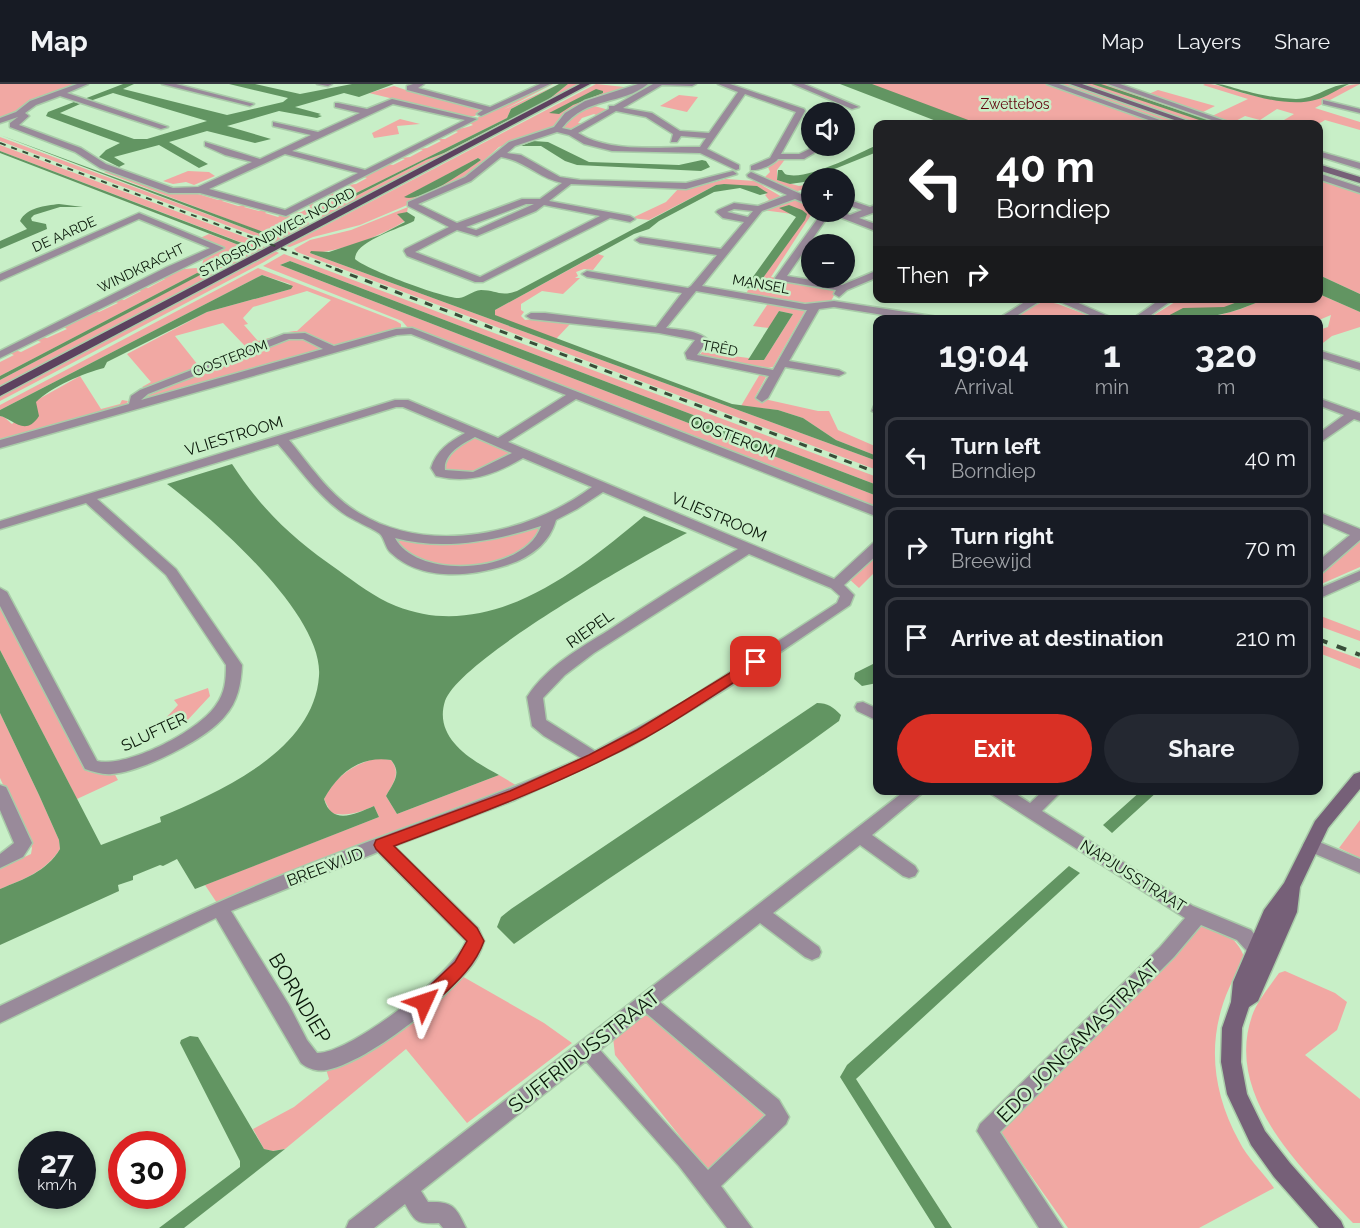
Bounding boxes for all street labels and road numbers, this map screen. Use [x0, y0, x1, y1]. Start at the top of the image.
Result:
street label: STADSRONDWEG-NOORD [196, 184, 358, 280]
street label: DE AARDE [30, 213, 98, 255]
street label: WINDKRACHT [95, 240, 187, 296]
street label: MANSEL [731, 271, 791, 297]
street label: OOSTEROM [190, 336, 270, 380]
street label: TRÊD [701, 336, 739, 359]
street label: VLIESTROOM [183, 412, 285, 460]
street label: OOSTEROM [688, 412, 778, 462]
street label: VLIESTROOM [668, 488, 770, 546]
street label: RIEPEL [563, 606, 618, 652]
street label: SLUFTER [118, 709, 190, 755]
street label: NAPJUSSTRAAT [1077, 836, 1190, 916]
street label: BREEWIJD [284, 844, 366, 890]
street label: BORNDIEP [264, 949, 336, 1047]
street label: EDO JONGAMASTRAAT [992, 955, 1164, 1127]
street label: SUFFRIDUSSTRAAT [503, 984, 665, 1118]

